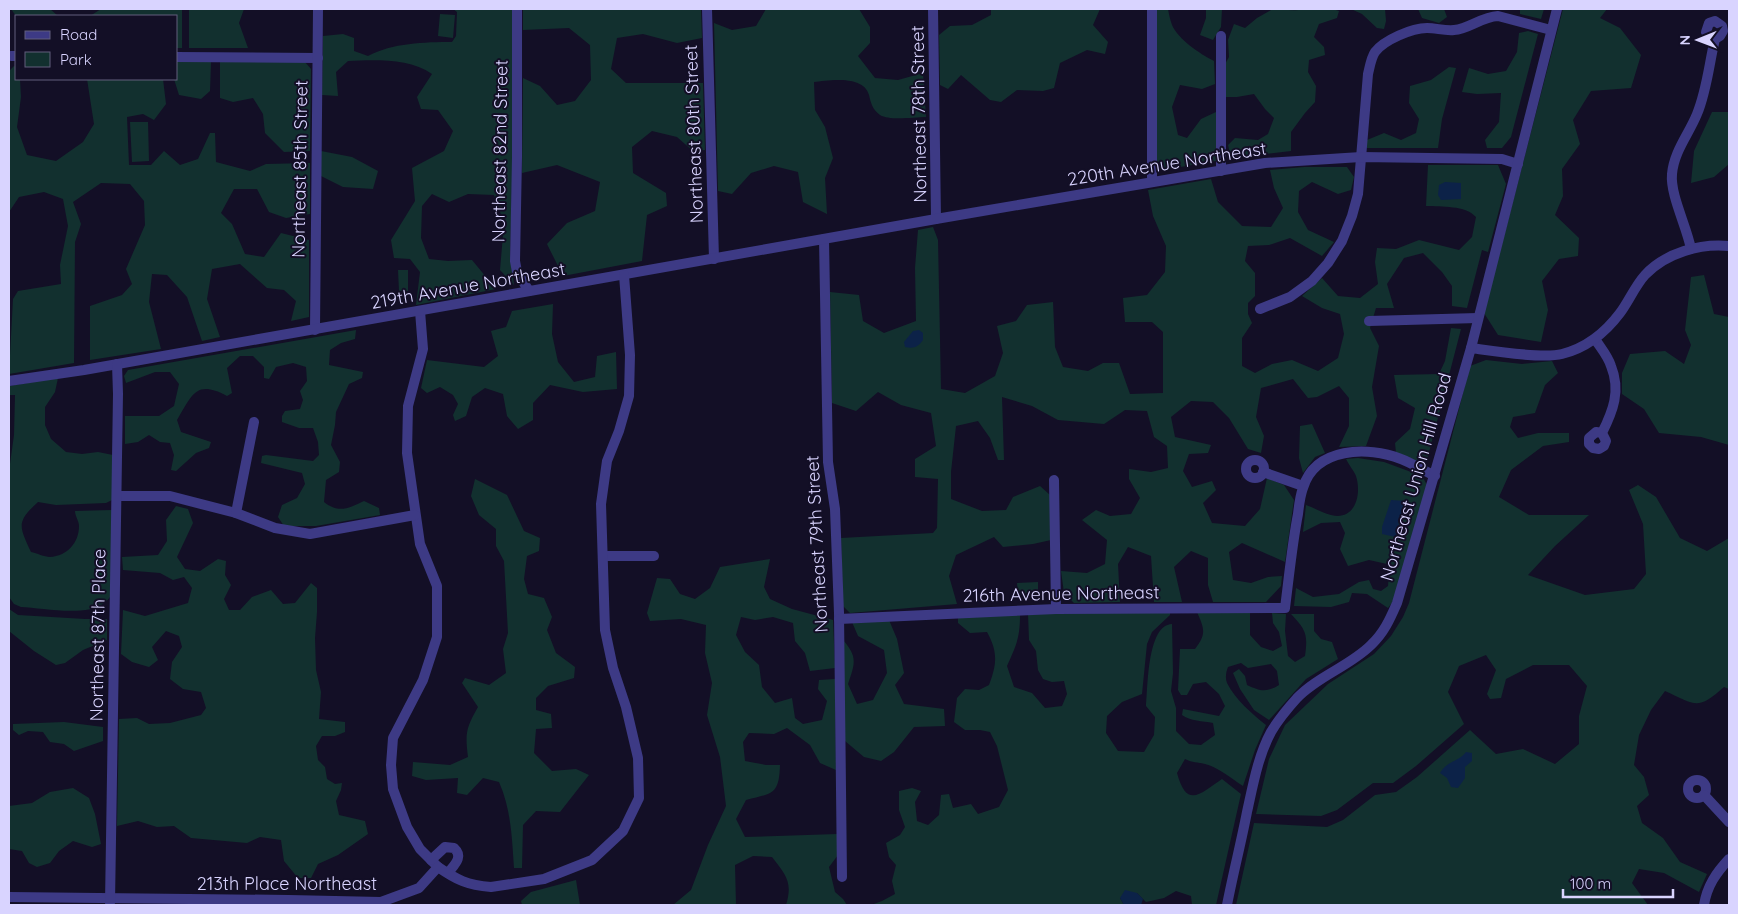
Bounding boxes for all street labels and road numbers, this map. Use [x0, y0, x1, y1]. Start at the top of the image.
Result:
street label: Northeast 78th Street [905, 25, 932, 203]
street label: Northeast 80th Street [679, 44, 708, 224]
street label: Northeast 82nd Street [486, 59, 513, 243]
street label: Northeast 85th Street [286, 80, 313, 258]
street label: 220th Avenue Northeast [1066, 136, 1268, 191]
street label: 219th Avenue Northeast [369, 257, 567, 314]
street label: Northeast Union Hill Road [1375, 370, 1456, 584]
street label: Northeast 79th Street [800, 455, 833, 633]
street label: Northeast 87th Place [84, 548, 111, 722]
street label: 216th Avenue Northeast [962, 580, 1160, 607]
street label: 213th Place Northeast [197, 872, 377, 895]

